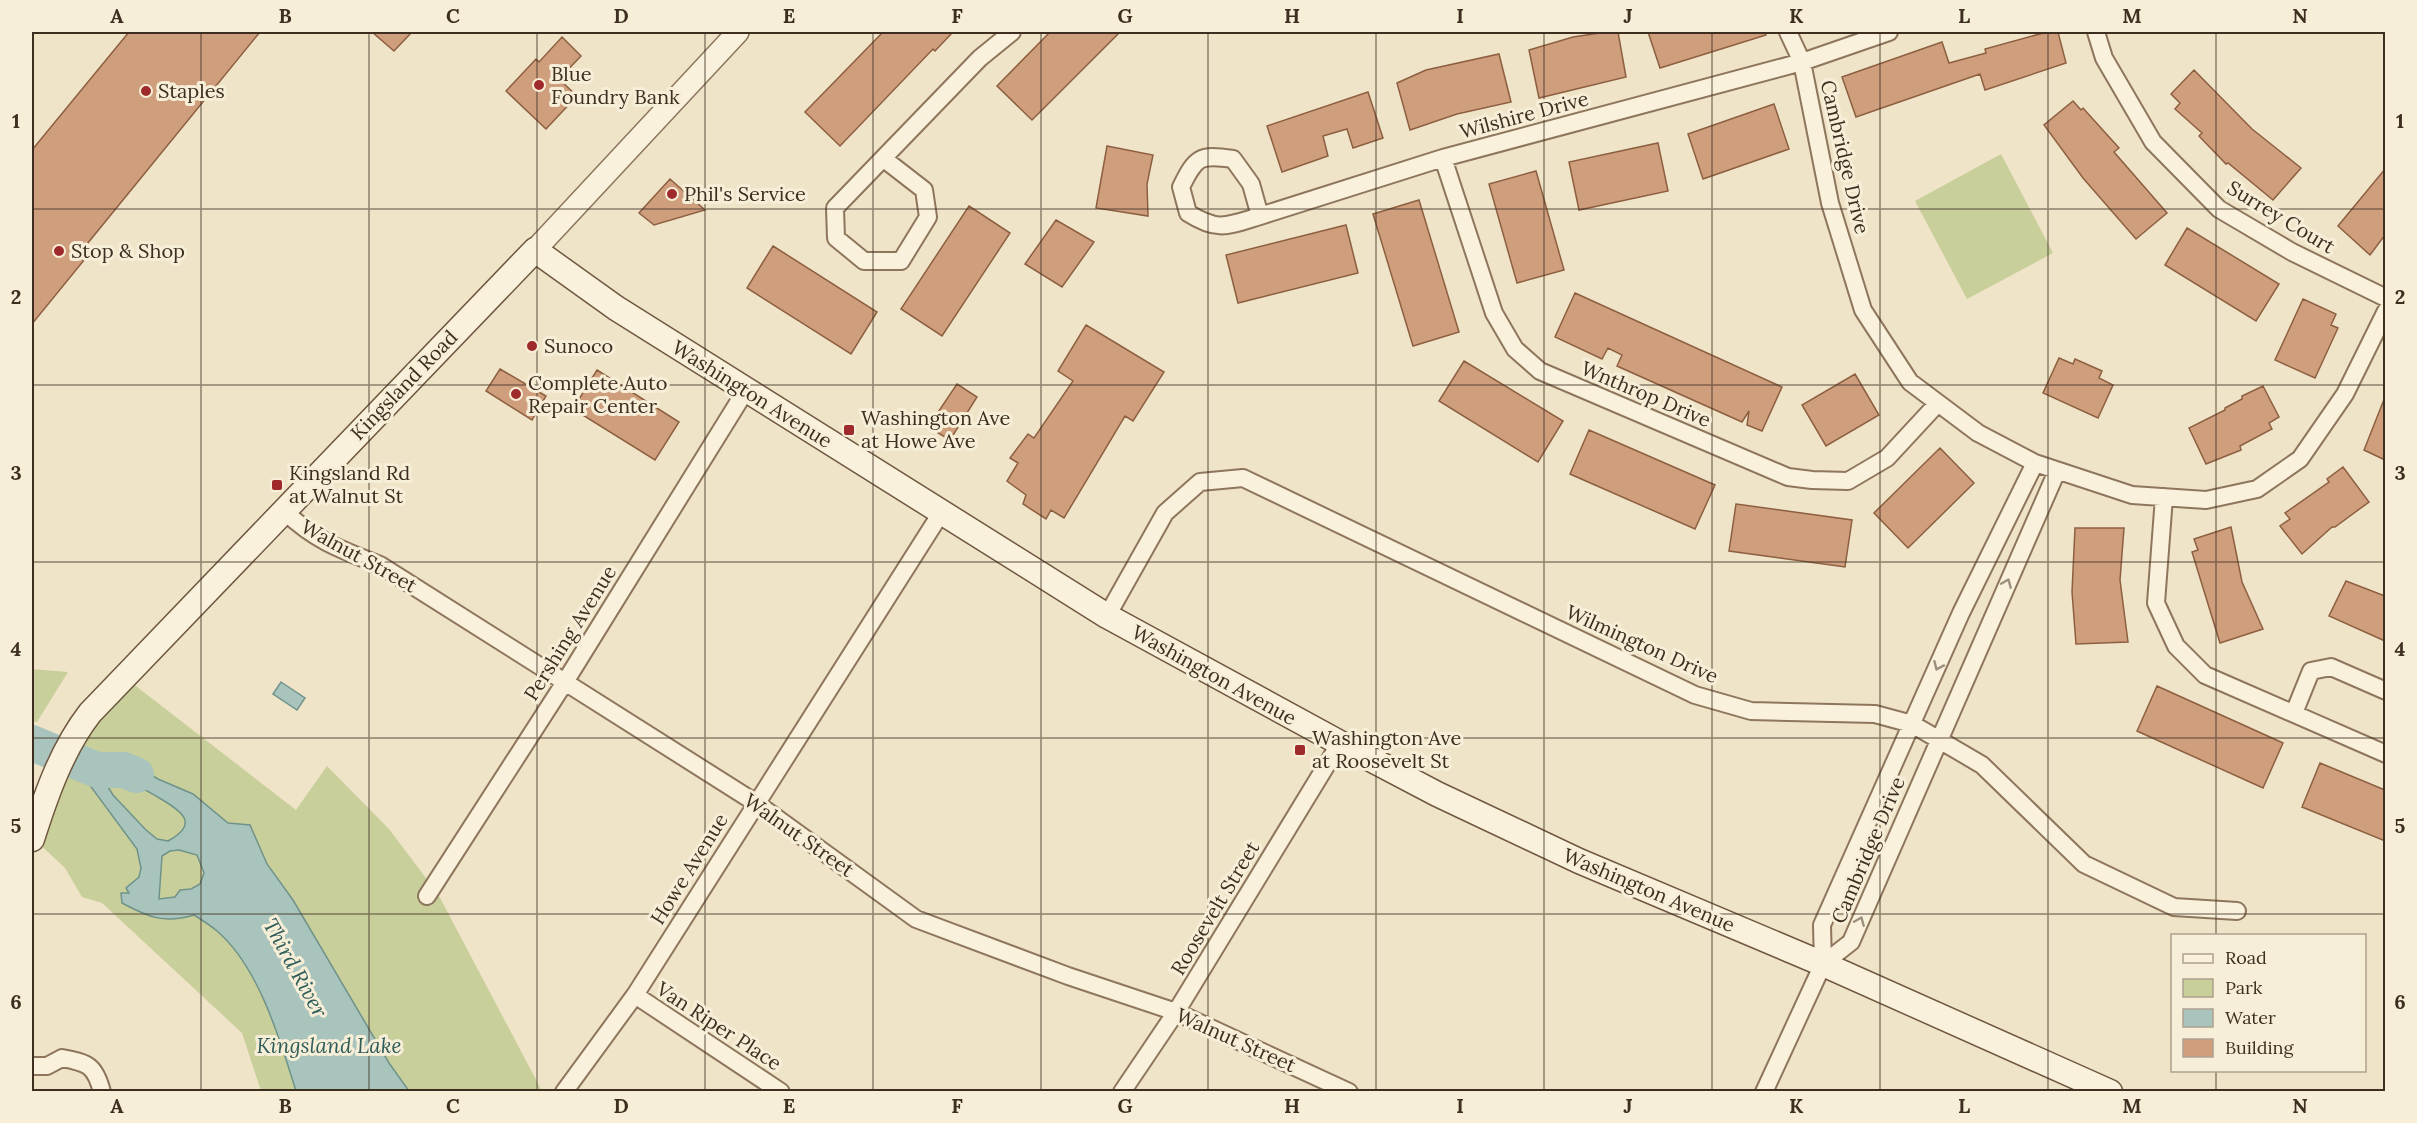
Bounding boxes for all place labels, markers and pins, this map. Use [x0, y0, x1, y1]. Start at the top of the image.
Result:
place label: Blue Foundry Bank [551, 61, 680, 109]
place label: Staples [158, 78, 225, 103]
marker: Blue Foundry Bank [532, 78, 546, 92]
marker: Staples [139, 84, 153, 98]
place label: Phil's Service [684, 181, 806, 206]
marker: Phil's Service [665, 187, 679, 201]
place label: Stop & Shop [71, 238, 185, 263]
marker: Stop & Shop [52, 244, 66, 258]
place label: Sunoco [544, 333, 613, 358]
marker: Sunoco [525, 339, 539, 353]
place label: Complete Auto Repair Center [528, 370, 667, 418]
marker: Complete Auto Repair Center [509, 387, 523, 401]
place label: Washington Ave at Howe Ave [861, 405, 1010, 453]
marker: Washington Ave at Howe Ave [842, 423, 856, 437]
place label: Kingsland Rd at Walnut St [289, 460, 410, 508]
marker: Kingsland Rd at Walnut St [270, 478, 284, 492]
place label: Washington Ave at Roosevelt St [1312, 725, 1461, 773]
marker: Washington Ave at Roosevelt St [1293, 743, 1307, 757]

